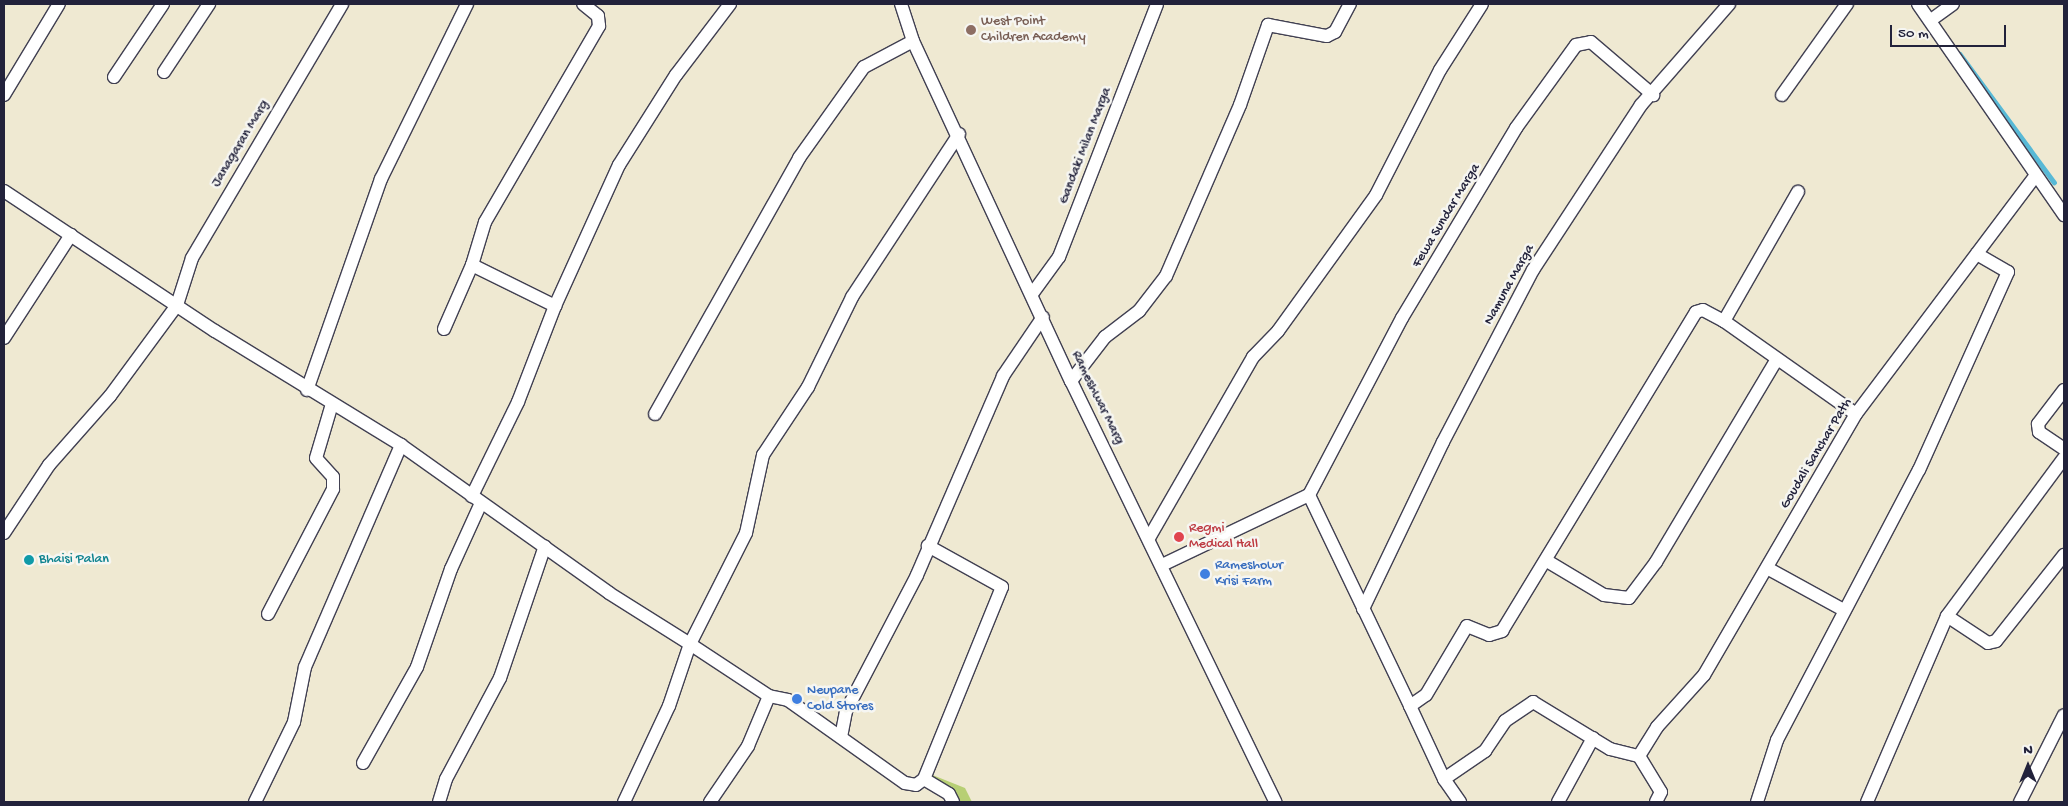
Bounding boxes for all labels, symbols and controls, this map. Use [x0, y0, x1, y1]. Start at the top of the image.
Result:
place label: West Point Children Academy [981, 14, 1086, 46]
scale bar [1893, 15, 2009, 47]
marker: West Point Children Academy [965, 24, 977, 36]
text: 50 m [1898, 25, 1929, 43]
street label: Gandaki Milan Marga [1056, 85, 1116, 207]
street label: Janagaran Marg [208, 97, 274, 191]
street label: Fewa Sundar Marga [1409, 161, 1485, 271]
street label: Namuna Marga [1481, 242, 1539, 328]
street label: Rameshwar Marg [1067, 348, 1127, 448]
street label: Goudali Sanchar Path [1777, 396, 1857, 512]
place label: Regmi Medical Hall [1189, 521, 1258, 554]
marker: Regmi Medical Hall [1173, 531, 1185, 543]
place label: Bhaisi Palan [39, 552, 109, 568]
marker: Bhaisi Palan [23, 554, 35, 566]
place label: Rameshowr Krisi Farm [1215, 558, 1283, 590]
marker: Rameshowr Krisi Farm [1199, 568, 1211, 580]
place label: Neupane Cold Stores [807, 683, 873, 716]
marker: Neupane Cold Stores [791, 693, 803, 705]
north arrow [2003, 741, 2053, 791]
text: N [2023, 742, 2033, 759]

